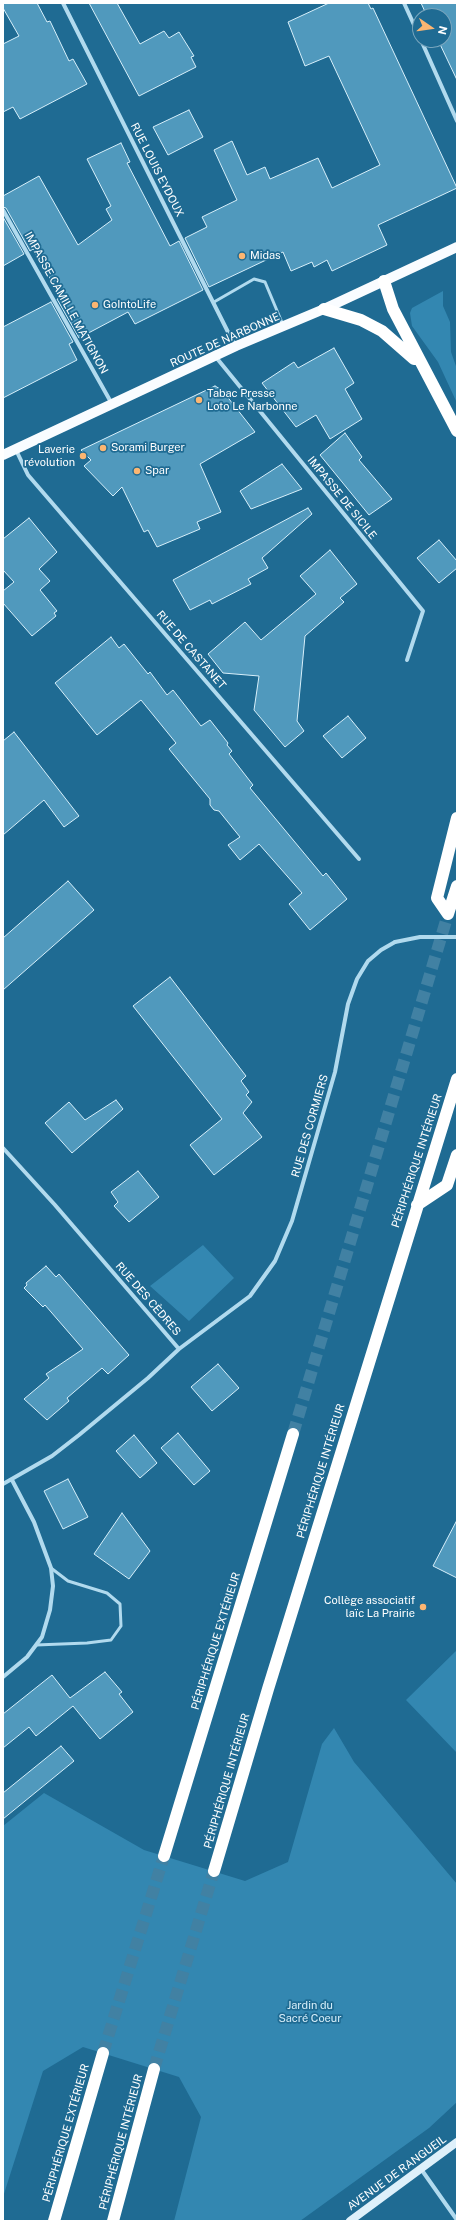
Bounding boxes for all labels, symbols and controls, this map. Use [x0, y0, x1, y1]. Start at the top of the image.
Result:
north arrow [412, 8, 452, 48]
text: N [436, 25, 450, 36]
street label: RUE LOUIS EYDOUX [128, 121, 186, 219]
street label: IMPASSE CAMILLE MATIGNON [21, 230, 111, 376]
place label: Midas [250, 249, 281, 263]
marker: Midas [237, 251, 247, 261]
place label: GoIntoLife [103, 298, 156, 312]
marker: GoIntoLife [90, 300, 100, 310]
street label: ROUTE DE NARBONNE [168, 310, 282, 370]
place label: Tabac Presse Loto Le Narbonne [207, 387, 298, 413]
marker: Tabac Presse Loto Le Narbonne [194, 395, 204, 405]
place label: Sorami Burger [111, 441, 185, 455]
place label: Laverie révolution [24, 443, 75, 469]
marker: Sorami Burger [98, 443, 108, 453]
marker: Laverie révolution [78, 451, 88, 461]
street label: IMPASSE DE SICILE [305, 454, 379, 542]
place label: Spar [145, 464, 169, 478]
marker: Spar [132, 466, 142, 476]
street label: RUE DE CASTANET [154, 608, 228, 692]
street label: RUE DES CORMIERS [289, 1073, 331, 1179]
street label: PÉRIPHÉRIQUE INTÉRIEUR [389, 1092, 445, 1230]
street label: RUE DES CÈDRES [113, 1260, 183, 1338]
street label: PÉRIPHÉRIQUE INTÉRIEUR [294, 1402, 348, 1540]
street label: PÉRIPHÉRIQUE EXTÉRIEUR [189, 1571, 243, 1711]
place label: Collège associatif laïc La Prairie [324, 1594, 415, 1620]
marker: Collège associatif laïc La Prairie [418, 1602, 428, 1612]
street label: PÉRIPHÉRIQUE INTÉRIEUR [201, 1712, 253, 1850]
park label: Jardin du Sacré Coeur [278, 1999, 342, 2025]
street label: PÉRIPHÉRIQUE EXTÉRIEUR [40, 2062, 92, 2204]
street label: PÉRIPHÉRIQUE INTÉRIEUR [97, 2073, 145, 2211]
street label: AVENUE DE RANGUEIL [345, 2133, 449, 2213]

